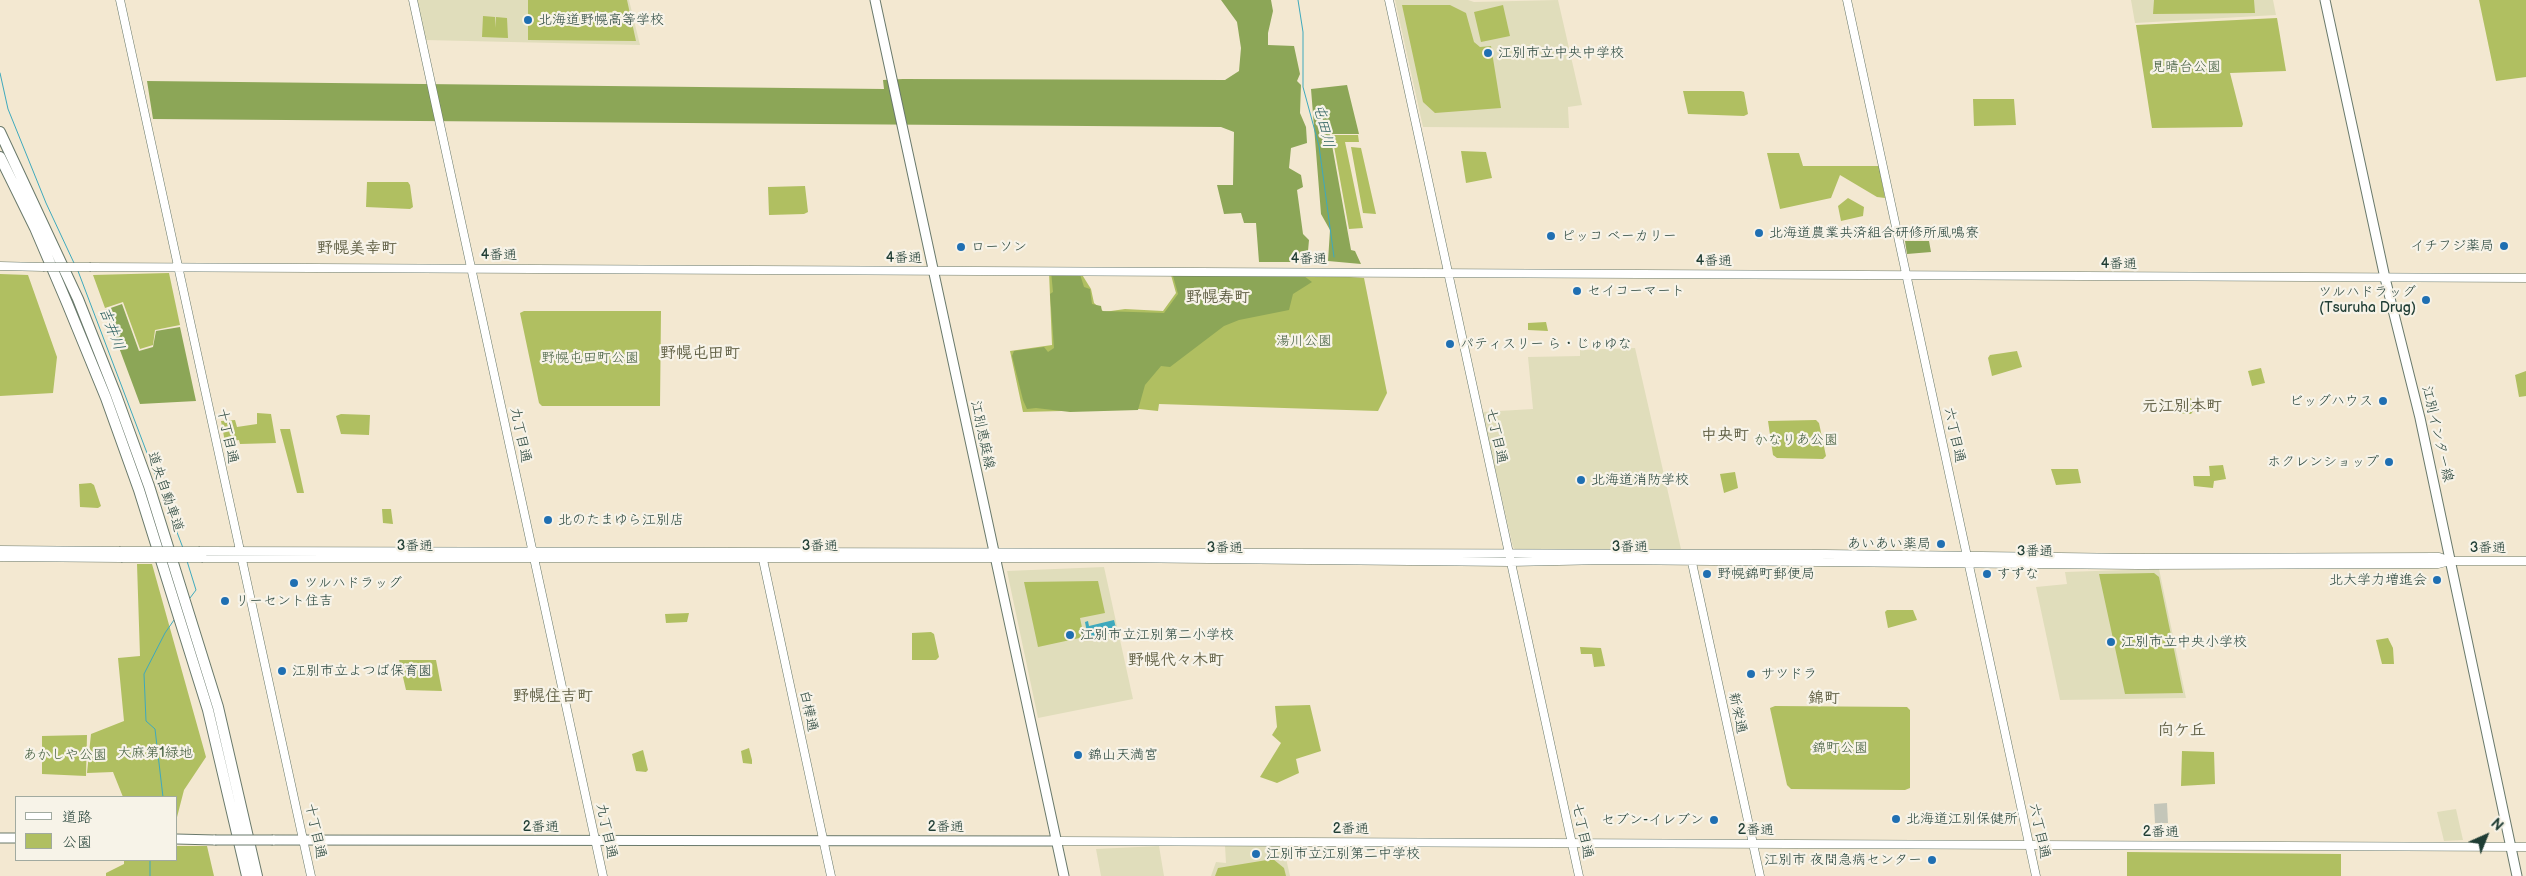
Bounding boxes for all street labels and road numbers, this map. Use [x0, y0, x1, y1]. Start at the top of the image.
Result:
street label: 4番通 [481, 247, 517, 263]
street label: 4番通 [886, 250, 922, 266]
street label: 4番通 [1291, 251, 1327, 267]
street label: 4番通 [1696, 253, 1732, 269]
street label: 4番通 [2101, 256, 2137, 272]
street label: 江別インター線 [2418, 384, 2456, 484]
street label: 江別恵庭線 [967, 399, 997, 471]
street label: 九丁目通 [506, 406, 534, 464]
street label: 六丁目通 [1940, 406, 1968, 464]
street label: 十丁目通 [213, 407, 241, 465]
street label: 七丁目通 [1482, 407, 1510, 465]
street label: 道央自動車道 [143, 450, 187, 534]
street label: 3番通 [397, 538, 433, 554]
street label: 3番通 [802, 538, 838, 554]
street label: 3番通 [1612, 539, 1648, 555]
street label: 3番通 [1207, 540, 1243, 556]
street label: 3番通 [2470, 540, 2506, 556]
street label: 3番通 [2017, 543, 2053, 561]
street label: 白樺通 [795, 689, 821, 733]
street label: 新栄通 [1724, 691, 1750, 735]
street label: 十丁目通 [301, 802, 329, 860]
street label: 九丁目通 [592, 802, 620, 860]
street label: 七丁目通 [1568, 802, 1596, 860]
street label: 六丁目通 [2025, 802, 2053, 860]
street label: 2番通 [523, 819, 559, 835]
street label: 2番通 [928, 819, 964, 835]
street label: 2番通 [1333, 821, 1369, 837]
street label: 2番通 [1738, 822, 1774, 838]
street label: 2番通 [2143, 824, 2179, 840]

